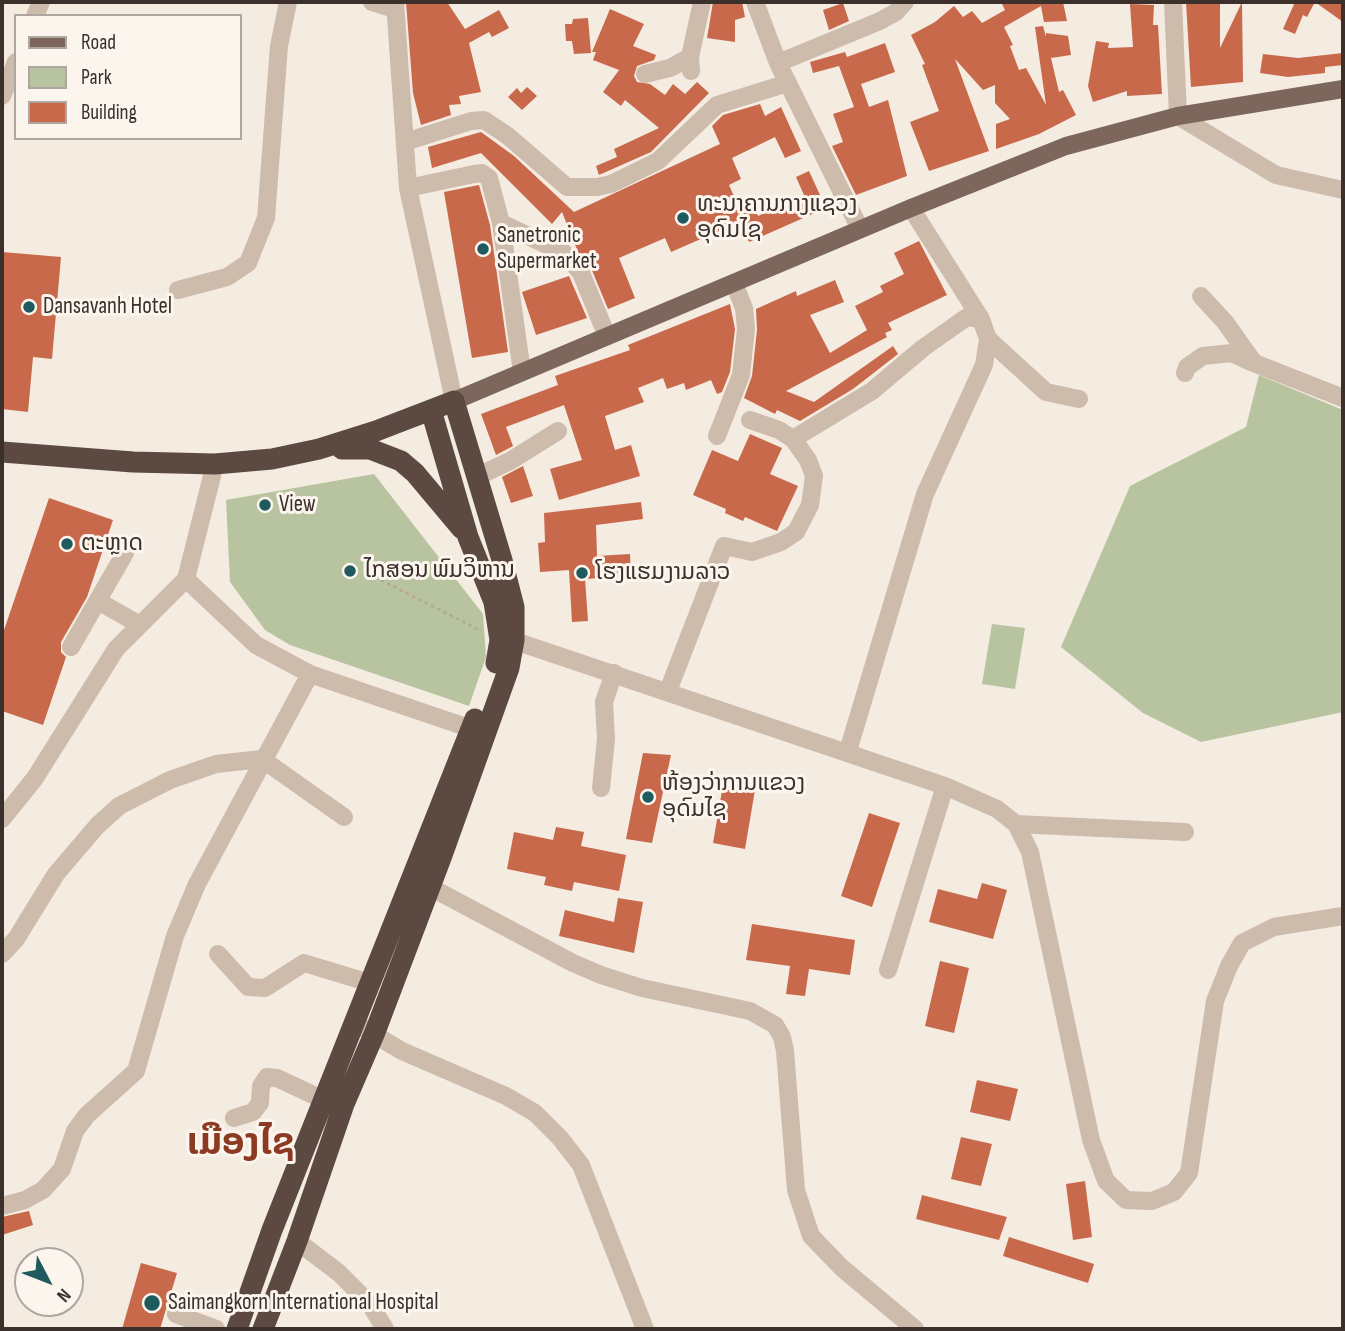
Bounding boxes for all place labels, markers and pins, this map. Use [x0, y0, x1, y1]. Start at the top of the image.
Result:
place label: ທະນາຄານກາງແຊວງ ອຸດົມໄຊ [697, 191, 858, 245]
marker: ທະນາຄານກາງແຊວງ ອຸດົມໄຊ [675, 210, 691, 226]
place label: Sanetronic Supermarket [497, 222, 597, 276]
marker: Sanetronic Supermarket [475, 241, 491, 257]
place label: Dansavanh Hotel [43, 293, 172, 321]
marker: Dansavanh Hotel [21, 299, 37, 315]
place label: View [279, 491, 316, 519]
marker: View [257, 497, 273, 513]
place label: ຕະຫຼາດ [81, 530, 143, 558]
marker: ຕະຫຼາດ [59, 536, 75, 552]
place label: ໄກສອນ ພົມວິຫານ [364, 557, 515, 585]
place label: ໂຮງແຮມງາມລາວ [596, 559, 731, 587]
marker: ໄກສອນ ພົມວິຫານ [342, 563, 358, 579]
marker: ໂຮງແຮມງາມລາວ [574, 565, 590, 581]
place label: ຫ້ອງວ່າການແຂວງ ອຸດົມໄຊ [662, 770, 805, 824]
marker: ຫ້ອງວ່າການແຂວງ ອຸດົມໄຊ [640, 789, 656, 805]
place label: Saimangkorn International Hospital [168, 1289, 439, 1317]
marker: Saimangkorn International Hospital [142, 1293, 162, 1313]

